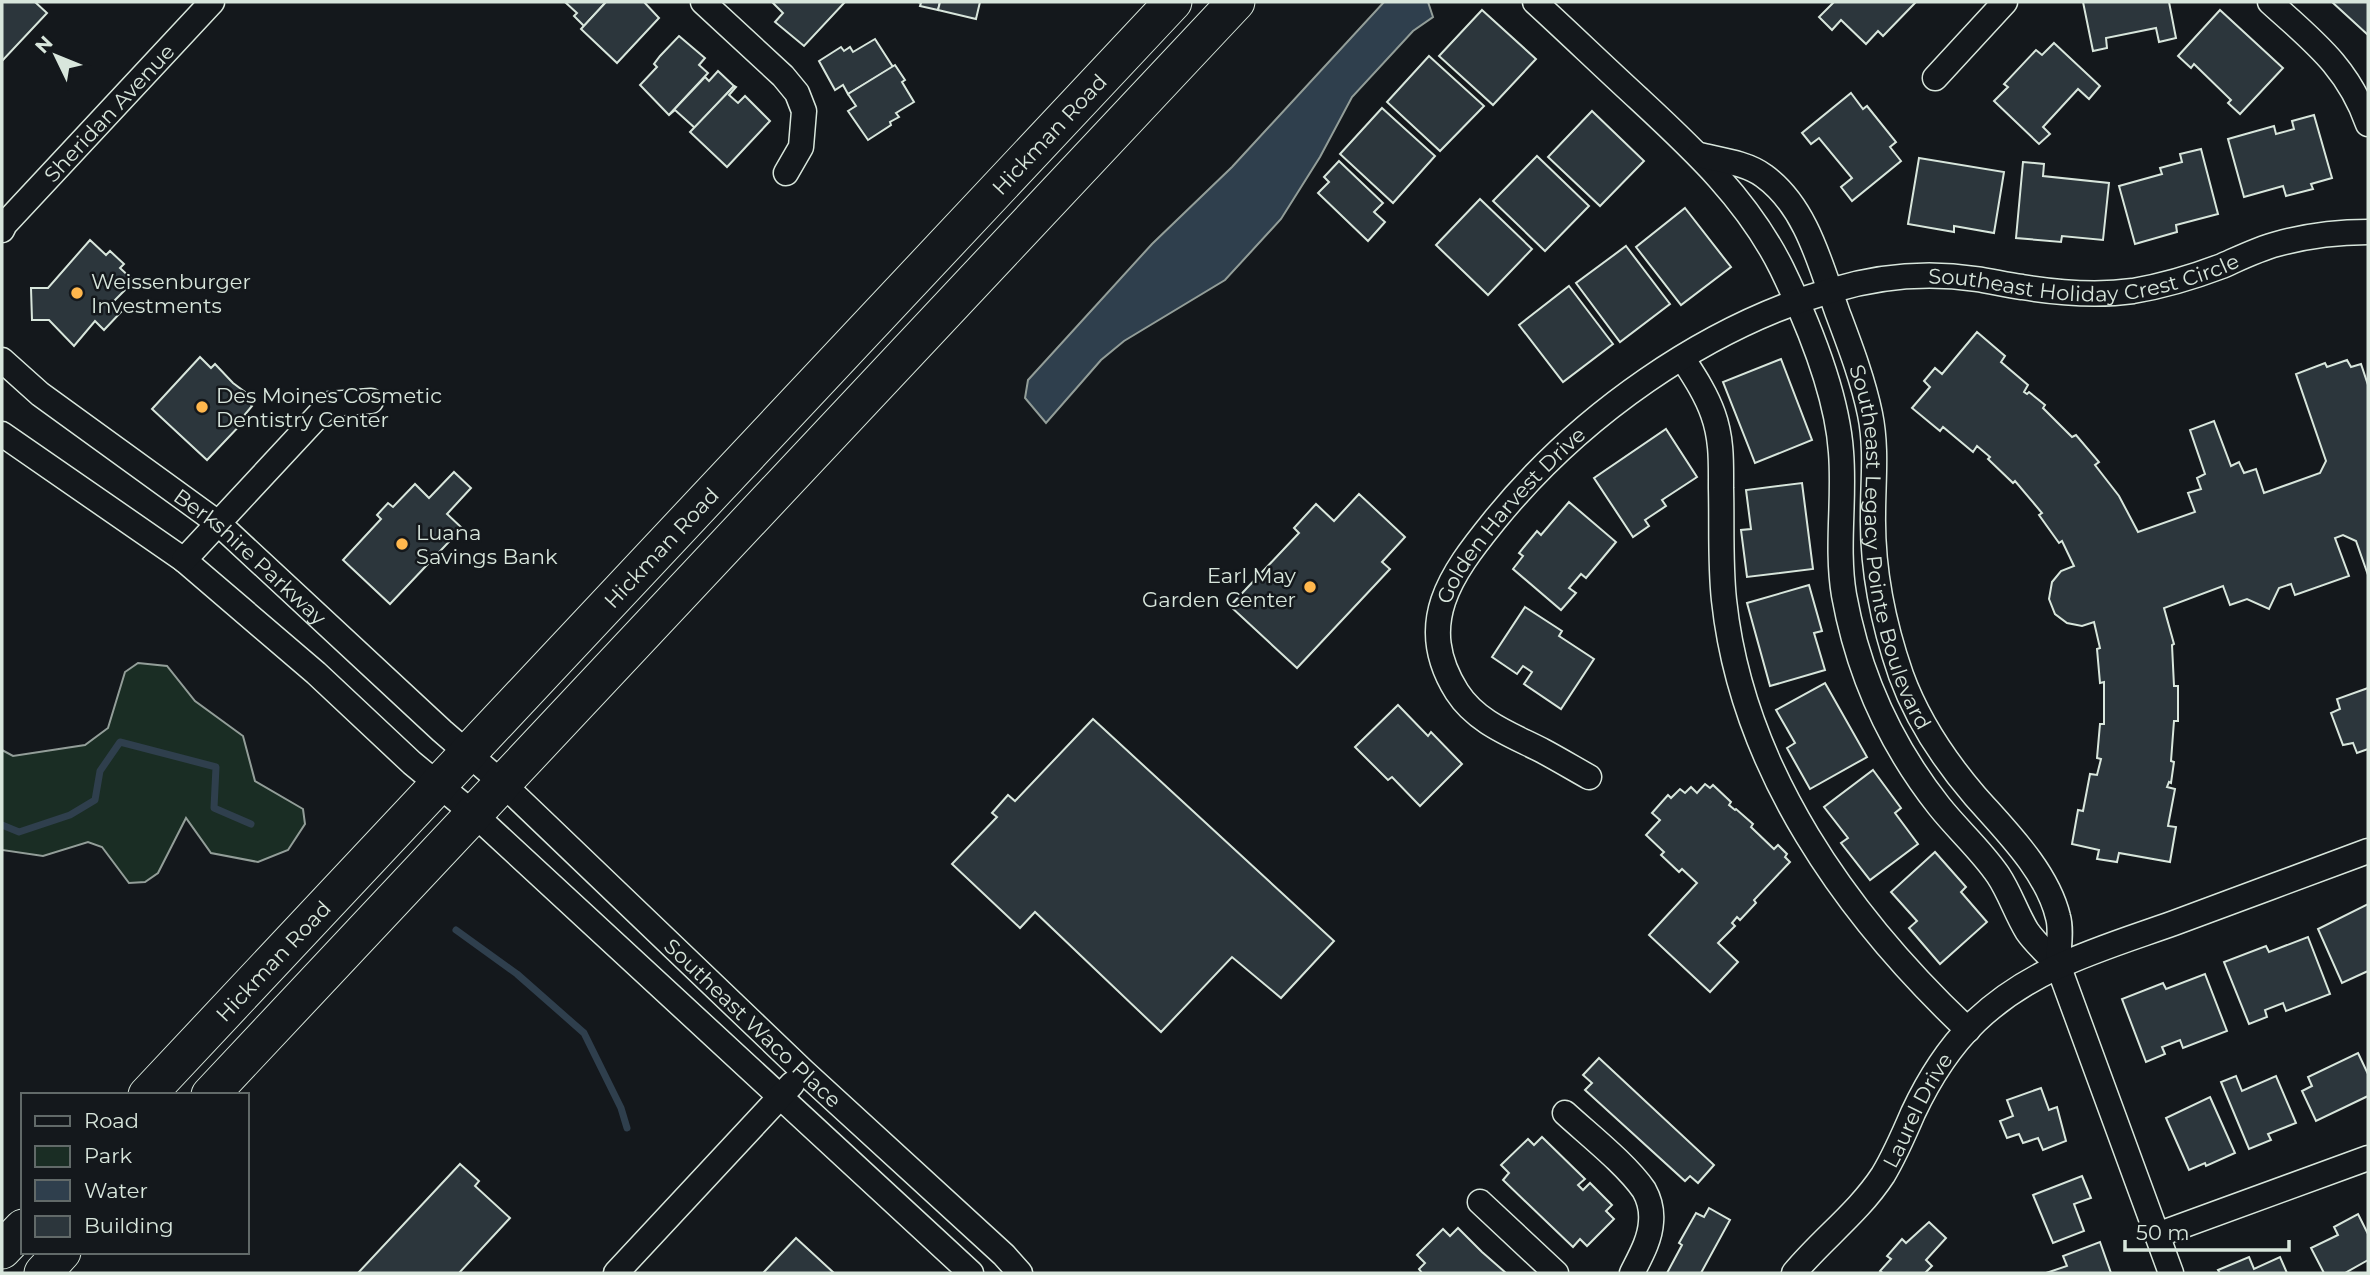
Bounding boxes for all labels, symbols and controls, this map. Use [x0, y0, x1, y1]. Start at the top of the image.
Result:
north arrow [21, 21, 91, 91]
text: N [30, 31, 58, 58]
street label: Sheridan Avenue [39, 38, 179, 187]
street label: Hickman Road [987, 69, 1112, 200]
street label: Southeast Holiday Crest Circle [1928, 248, 2243, 306]
place label: Weissenburger Investments [91, 269, 251, 318]
marker: Weissenburger Investments [69, 285, 85, 301]
street label: Southeast Legacy Pointe Boulevard [1845, 361, 1937, 734]
place label: Des Moines Cosmetic Dentistry Center [216, 383, 442, 432]
marker: Des Moines Cosmetic Dentistry Center [194, 399, 210, 415]
street label: Golden Harvest Drive [1431, 421, 1590, 607]
street label: Hickman Road [598, 482, 724, 613]
street label: Berkshire Parkway [169, 483, 332, 630]
place label: Luana Savings Bank [416, 520, 558, 569]
marker: Luana Savings Bank [394, 536, 410, 552]
place label: Earl May Garden Center [1142, 563, 1297, 612]
marker: Earl May Garden Center [1302, 579, 1318, 595]
street label: Hickman Road [210, 895, 335, 1026]
street label: Southeast Waco Place [659, 933, 847, 1112]
street label: Laurel Drive [1877, 1048, 1957, 1172]
legend [21, 1093, 248, 1254]
text: Road [84, 1108, 139, 1133]
text: Park [84, 1143, 132, 1168]
text: Water [84, 1178, 148, 1203]
scale bar [2125, 1208, 2290, 1252]
text: Building [84, 1213, 174, 1238]
text: 50 m [2136, 1220, 2190, 1245]

